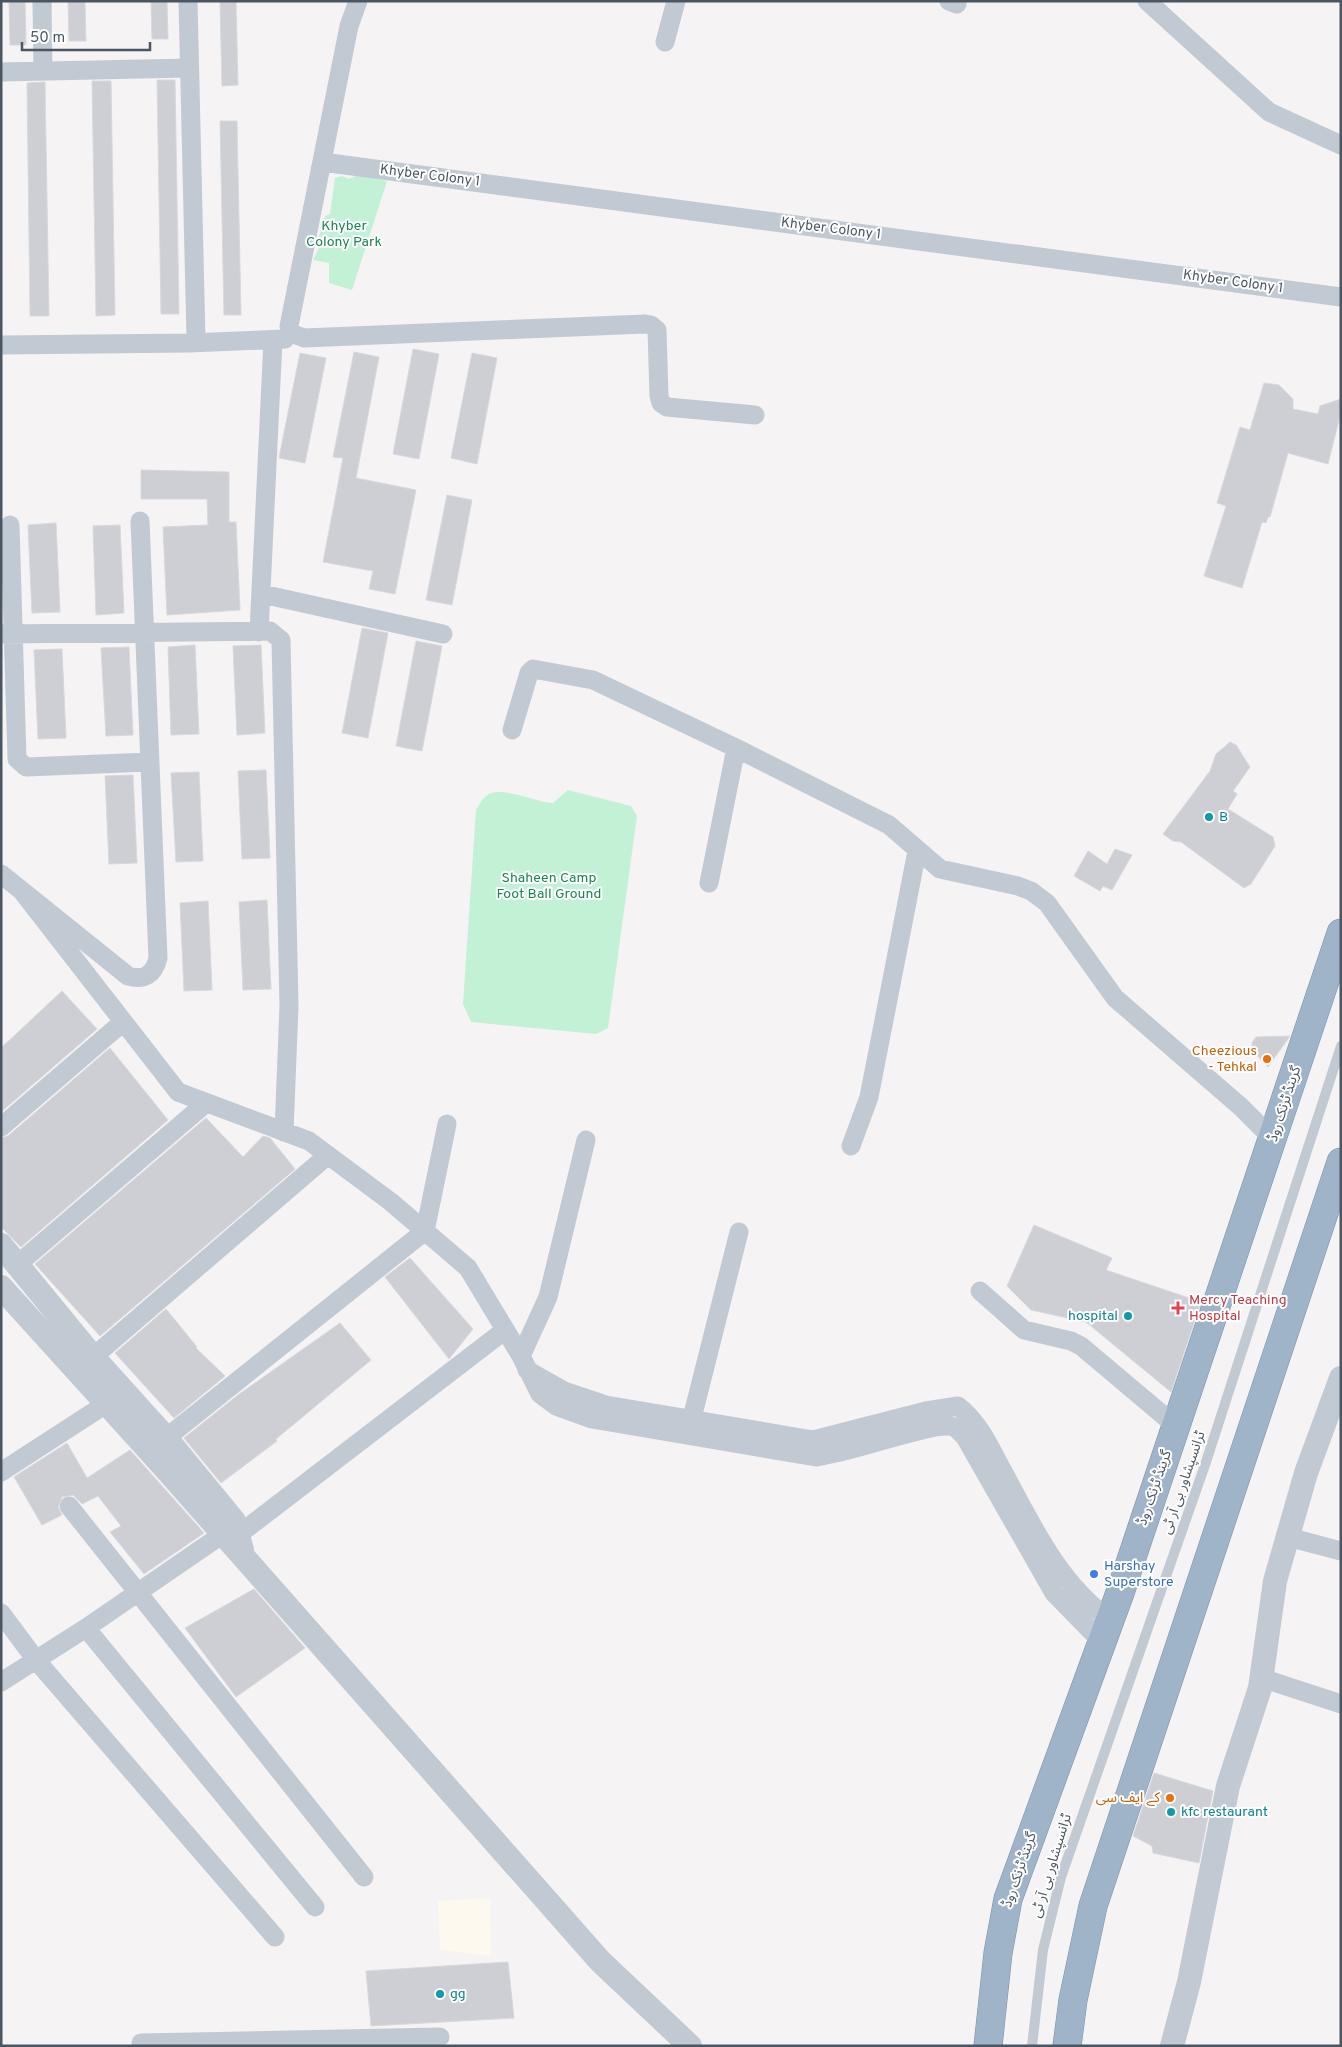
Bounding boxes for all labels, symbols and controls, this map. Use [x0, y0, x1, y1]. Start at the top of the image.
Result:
scale bar [22, 20, 150, 52]
text: 50 m [30, 29, 65, 48]
street label: Khyber Colony 1 [379, 161, 481, 191]
street label: Khyber Colony 1 [780, 214, 882, 244]
park label: Khyber Colony Park [306, 218, 382, 251]
street label: Khyber Colony 1 [1182, 267, 1284, 297]
place label: B [1219, 809, 1228, 826]
marker: B [1203, 811, 1215, 823]
park label: Shaheen Camp Foot Ball Ground [497, 870, 601, 903]
place label: Cheezious - Tehkal [1192, 1043, 1257, 1076]
marker: Cheezious - Tehkal [1261, 1053, 1273, 1065]
street label: گرینڈ ٹرنک روڈ [1264, 1064, 1305, 1144]
place label: Mercy Teaching Hospital [1189, 1292, 1287, 1325]
marker: Mercy Teaching Hospital [1171, 1301, 1185, 1315]
place label: hospital [1068, 1308, 1118, 1325]
marker: hospital [1122, 1310, 1134, 1322]
street label: ٹرانسپشاور بی آر ٹی [1158, 1429, 1210, 1537]
street label: گرینڈ ٹرنک روڈ [1134, 1448, 1176, 1528]
place label: Harshay Superstore [1104, 1558, 1173, 1591]
marker: Harshay Superstore [1088, 1568, 1100, 1580]
place label: کے ایف سی [1096, 1790, 1160, 1807]
marker: کے ایف سی [1164, 1792, 1176, 1804]
place label: kfc restaurant [1181, 1804, 1268, 1821]
marker: kfc restaurant [1165, 1806, 1177, 1818]
street label: ٹرانسپشاور بی آر ٹی [1028, 1812, 1076, 1920]
street label: گرینڈ ٹرنک روڈ [999, 1830, 1041, 1910]
place label: gg [450, 1986, 466, 2003]
marker: gg [434, 1988, 446, 2000]

